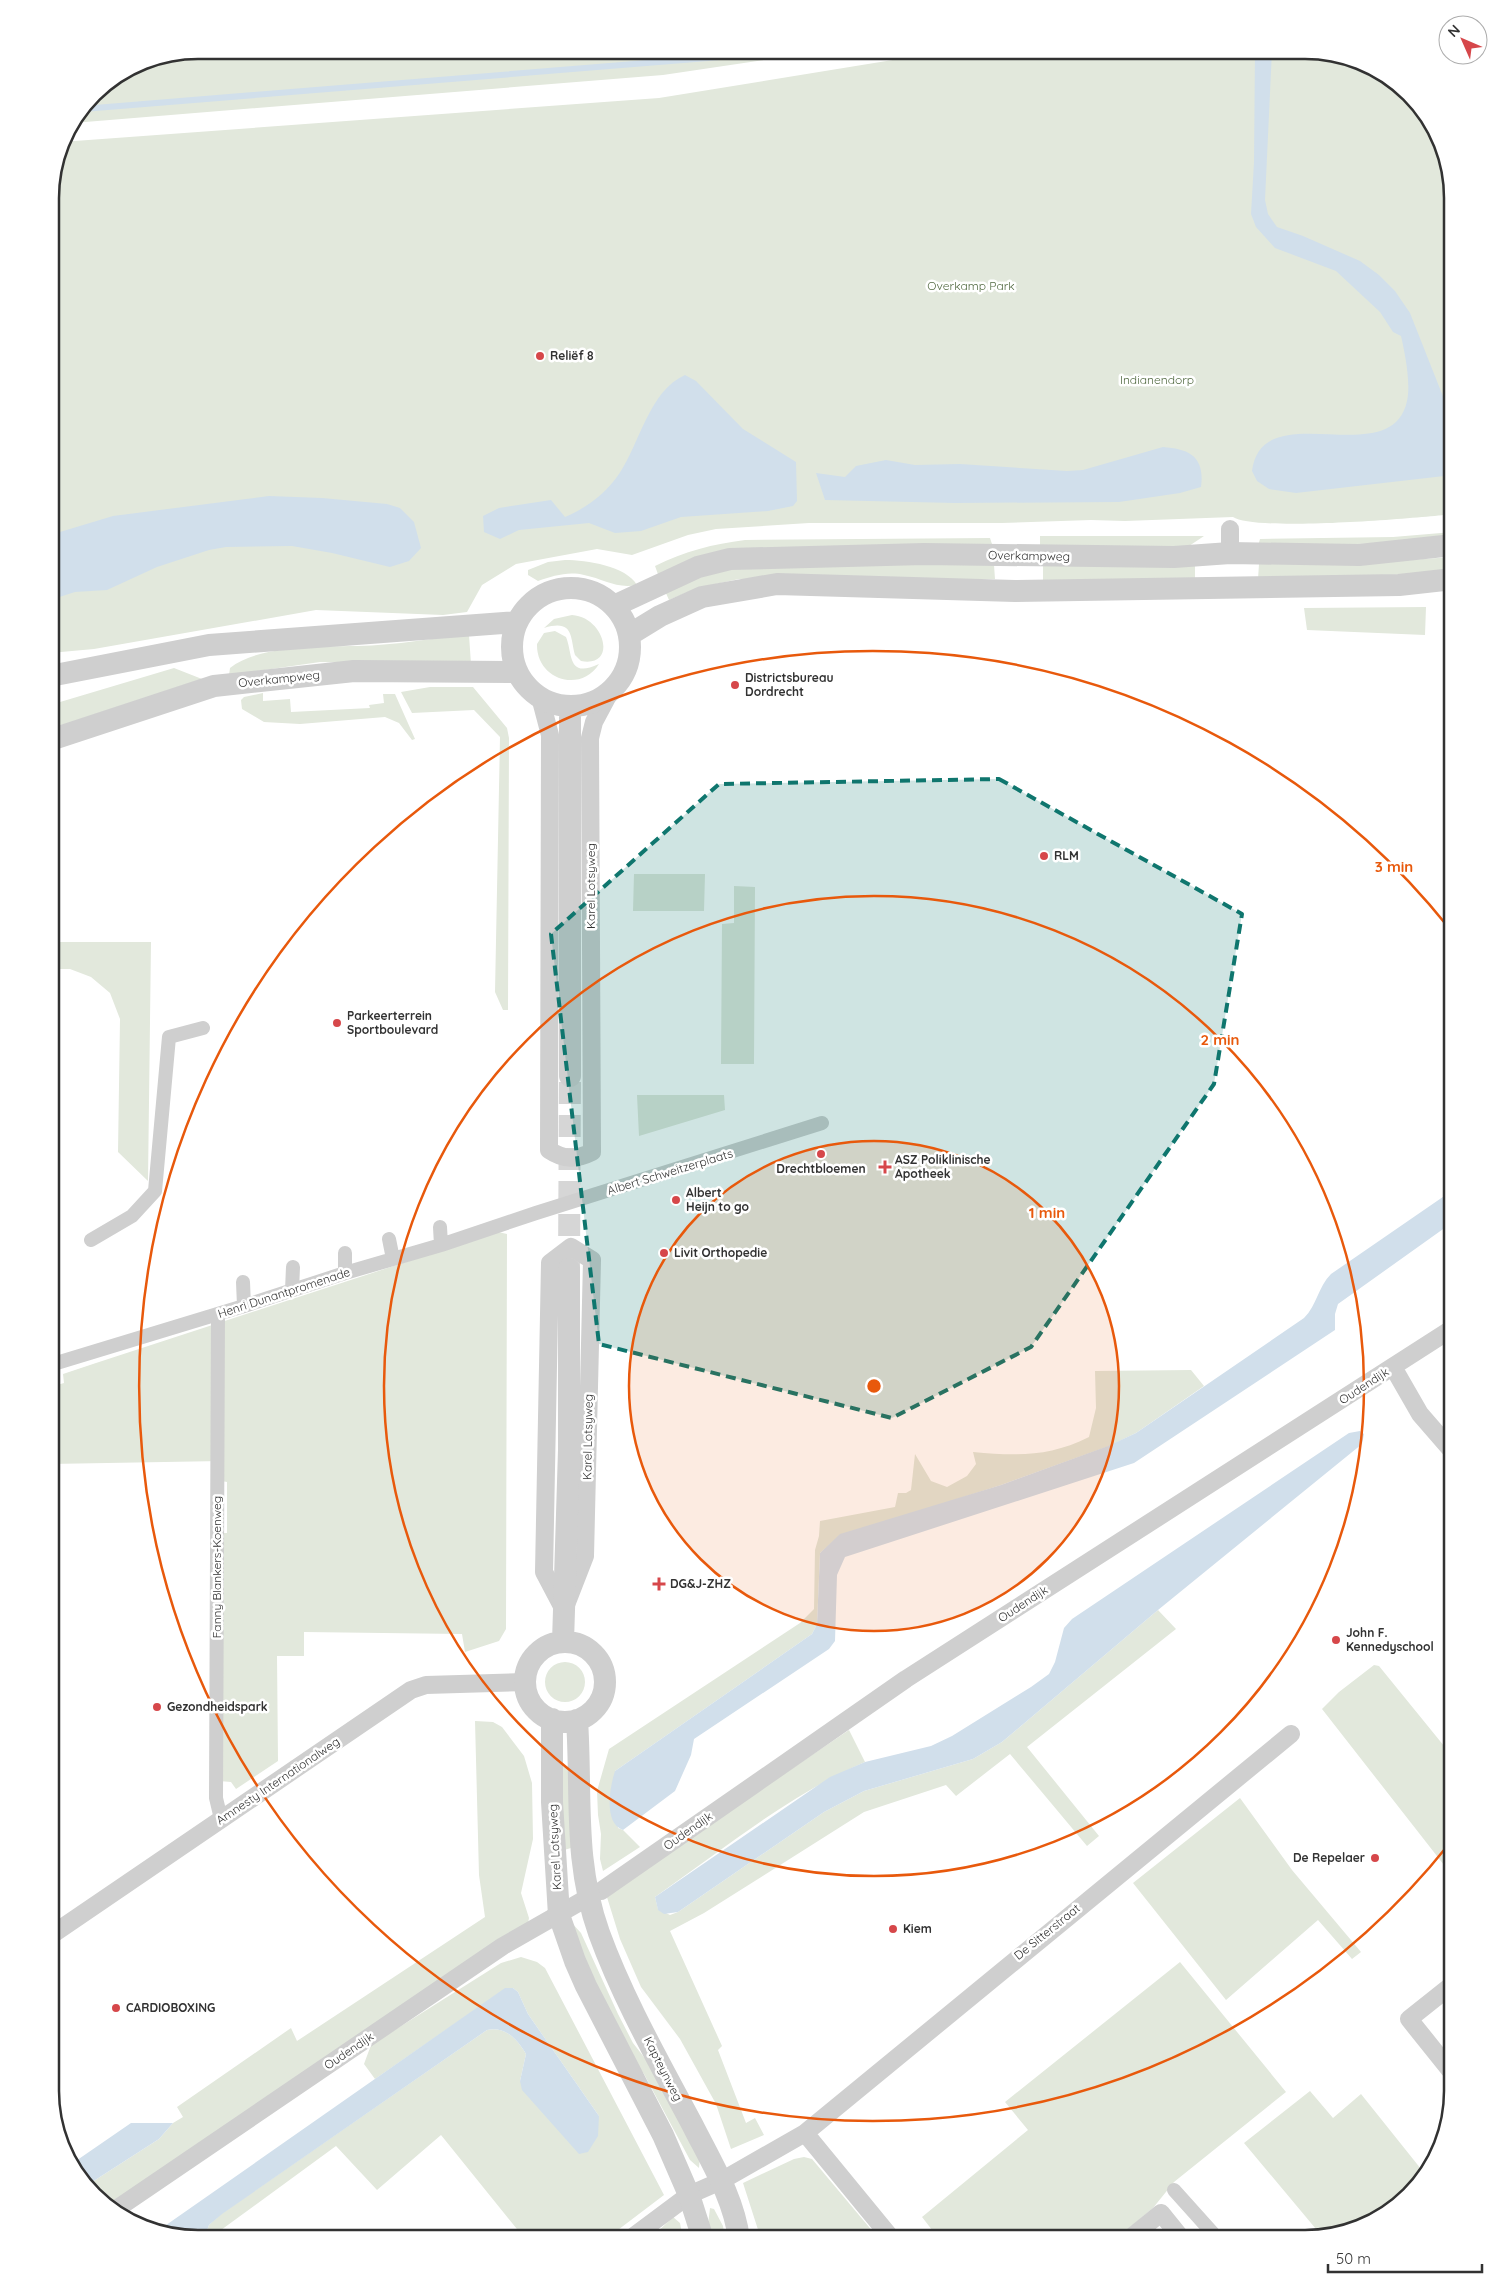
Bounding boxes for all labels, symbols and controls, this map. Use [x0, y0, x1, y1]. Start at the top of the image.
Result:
north arrow [1438, 15, 1488, 65]
text: N [1444, 21, 1464, 41]
park label: Overkamp Park [927, 278, 1015, 293]
place label: Reliëf 8 [550, 348, 594, 363]
marker: Reliëf 8 [534, 350, 546, 362]
park label: Indianendorp [1120, 372, 1194, 387]
street label: Overkampweg [988, 547, 1070, 564]
street label: Overkampweg [237, 667, 320, 690]
place label: Districtsbureau Dordrecht [745, 670, 833, 699]
marker: Districtsbureau Dordrecht [729, 679, 741, 691]
street label: Karel Lotsyweg [583, 843, 598, 929]
place label: RLM [1054, 848, 1079, 863]
marker: RLM [1038, 850, 1050, 862]
text: 3 min [1375, 857, 1413, 876]
place label: Parkeerterrein Sportboulevard [347, 1008, 438, 1037]
marker: Parkeerterrein Sportboulevard [331, 1017, 343, 1029]
text: 2 min [1200, 1030, 1240, 1049]
street label: Albert Schweitzerplaats [605, 1145, 735, 1198]
marker: Drechtbloemen [815, 1148, 827, 1160]
place label: ASZ Poliklinische Apotheek [895, 1152, 991, 1181]
place label: Drechtbloemen [776, 1161, 866, 1176]
marker: ASZ Poliklinische Apotheek [879, 1161, 891, 1173]
place label: Albert Heijn to go [686, 1185, 749, 1214]
marker: Albert Heijn to go [670, 1194, 682, 1206]
text: 1 min [1029, 1203, 1065, 1222]
place label: Livit Orthopedie [674, 1245, 767, 1260]
marker: Livit Orthopedie [658, 1247, 670, 1259]
street label: Henri Dunantpromenade [216, 1264, 352, 1321]
street label: Oudendijk [1336, 1364, 1392, 1407]
centre of rings [865, 1377, 883, 1395]
street label: Karel Lotsyweg [579, 1394, 596, 1480]
street label: Fanny Blankers-Koenweg [209, 1496, 224, 1638]
place label: DG&J-ZHZ [670, 1576, 731, 1591]
marker: DG&J-ZHZ [652, 1577, 666, 1591]
street label: Oudendijk [995, 1582, 1051, 1625]
place label: John F. Kennedyschool [1346, 1625, 1434, 1654]
marker: John F. Kennedyschool [1330, 1634, 1342, 1646]
place label: Gezondheidspark [167, 1699, 268, 1714]
marker: Gezondheidspark [151, 1701, 163, 1713]
street label: Amnesty Internationalweg [213, 1734, 342, 1828]
street label: Karel Lotsyweg [545, 1804, 564, 1890]
street label: Oudendijk [660, 1808, 715, 1853]
place label: De Repelaer [1293, 1850, 1365, 1865]
marker: De Repelaer [1369, 1852, 1381, 1864]
street label: De Sitterstraat [1011, 1900, 1083, 1963]
place label: Kiem [903, 1921, 932, 1936]
marker: Kiem [887, 1923, 899, 1935]
place label: CARDIOBOXING [126, 2000, 215, 2015]
marker: CARDIOBOXING [110, 2002, 122, 2014]
street label: Oudendijk [321, 2029, 376, 2073]
street label: Kapteynweg [641, 2034, 686, 2104]
scale bar [1328, 2242, 1482, 2274]
text: 50 m [1336, 2249, 1371, 2268]

